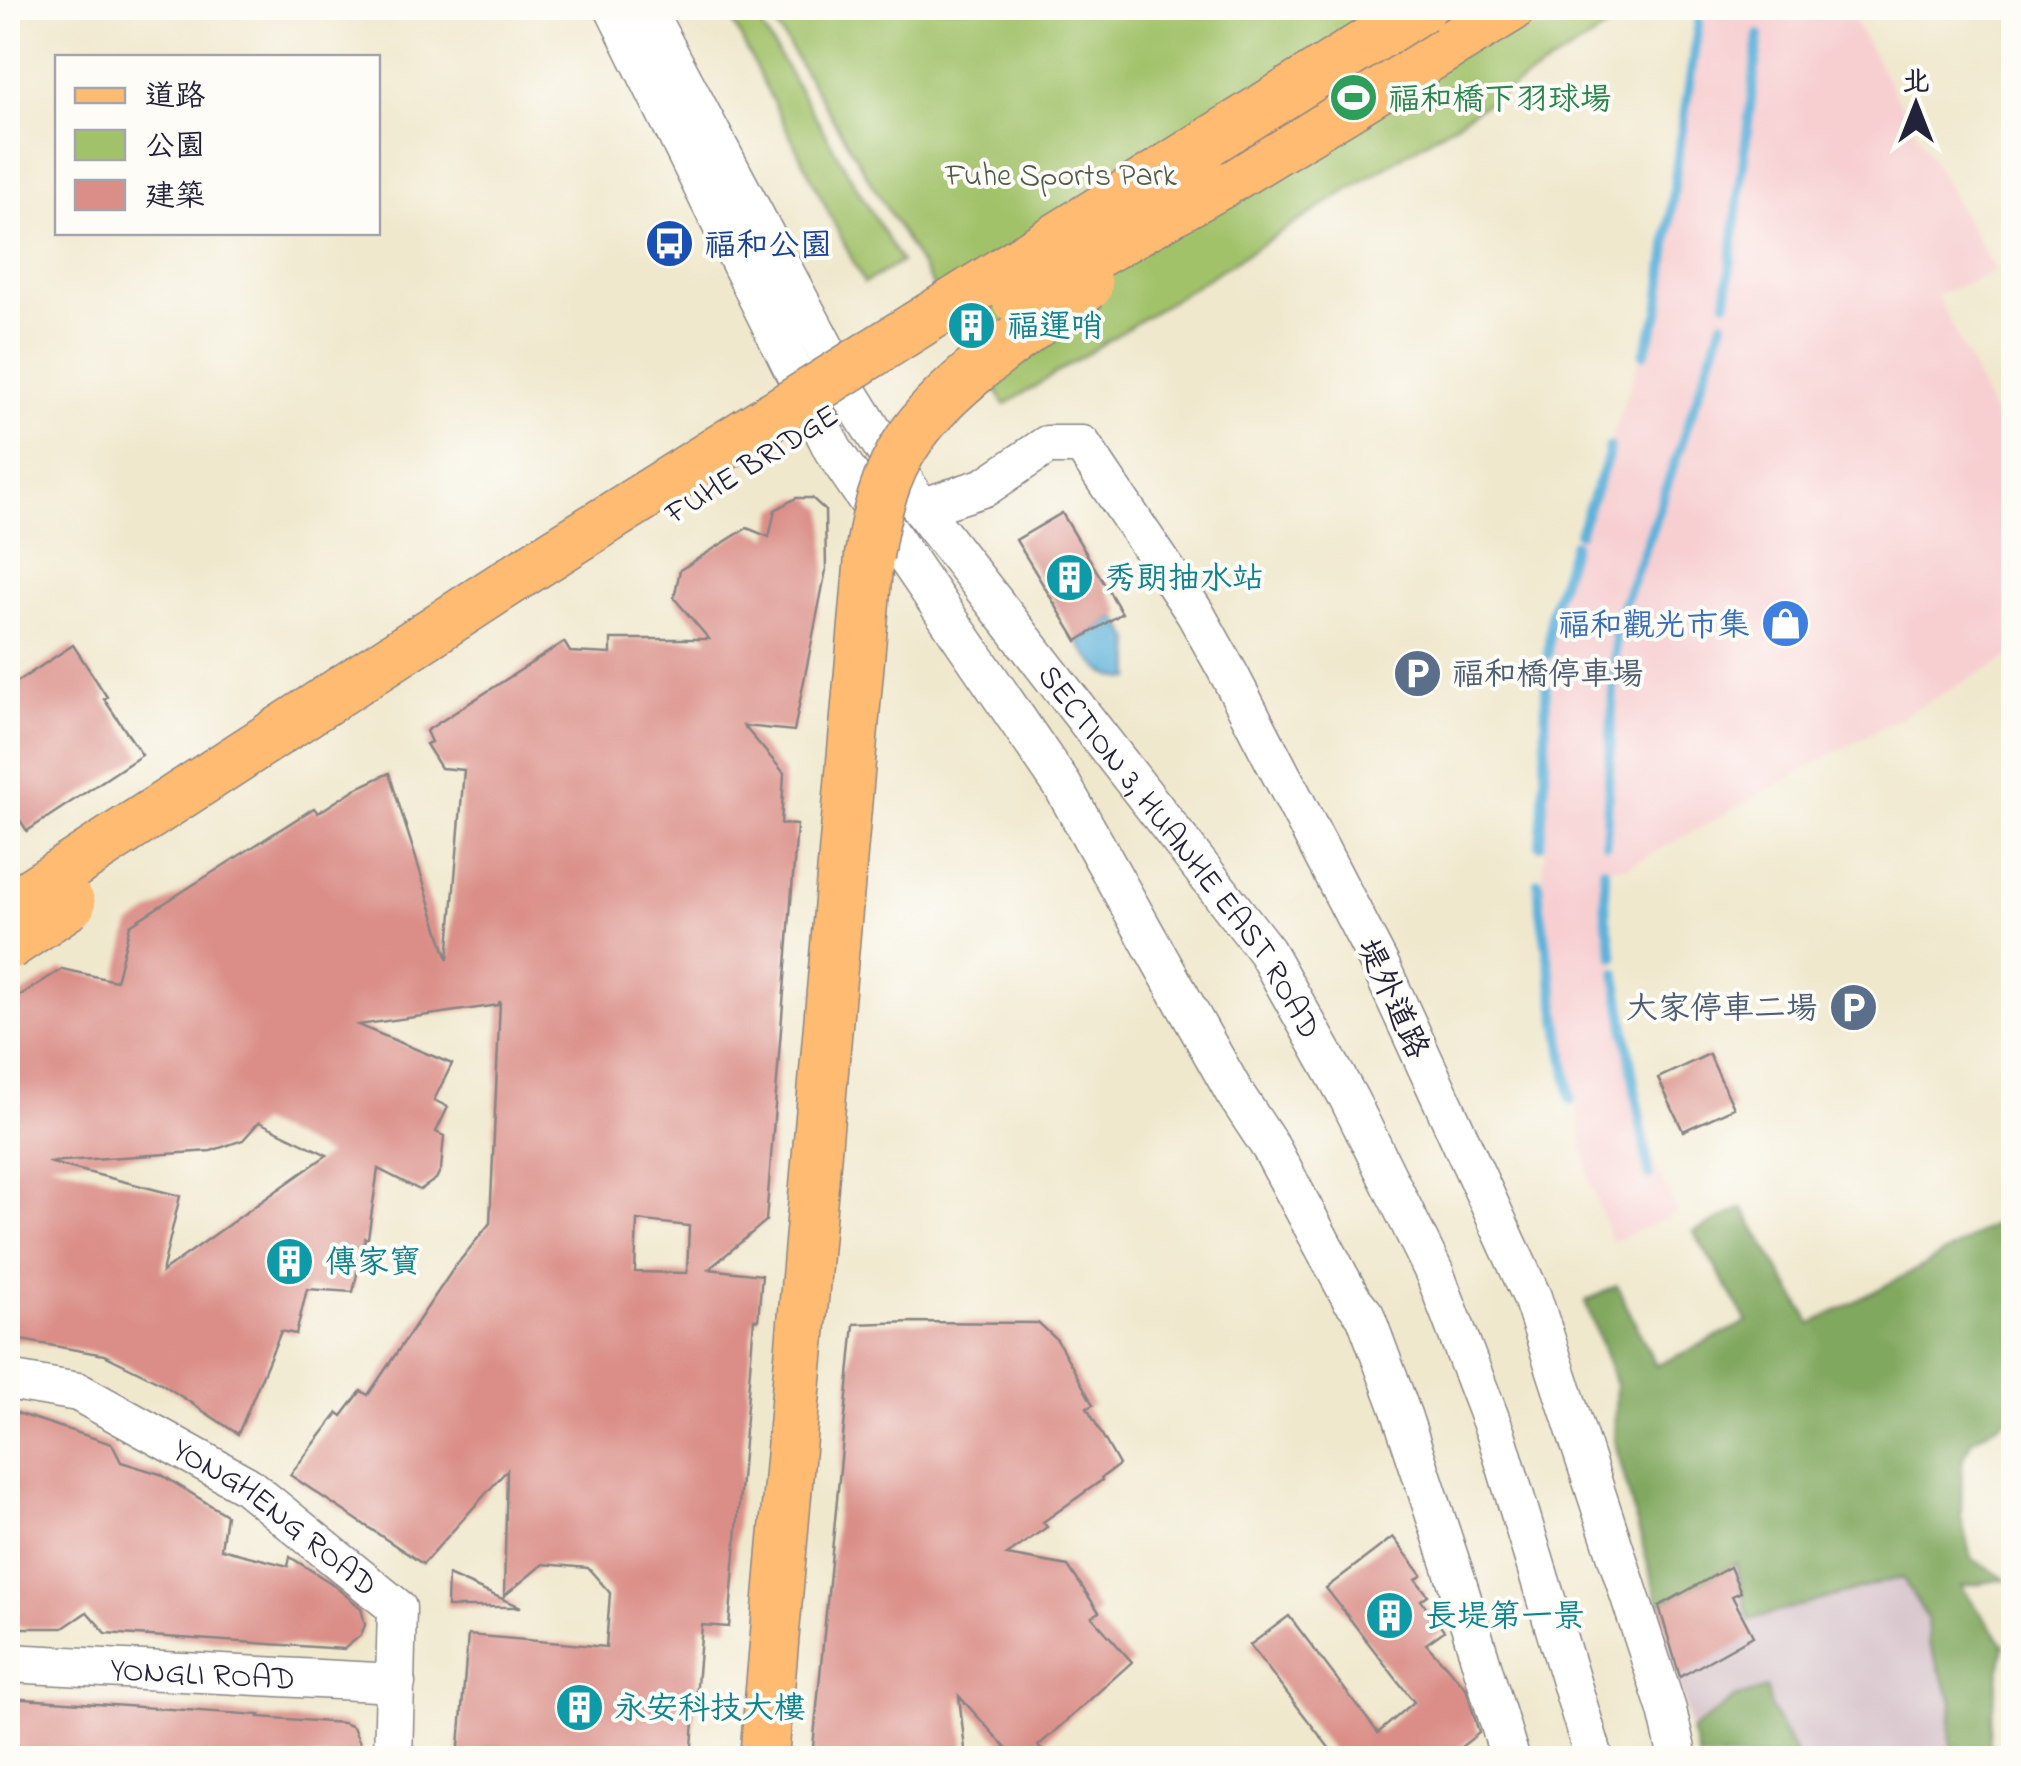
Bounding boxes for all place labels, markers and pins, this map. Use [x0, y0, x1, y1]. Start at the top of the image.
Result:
sports icon: 福和橋下羽球場 [1327, 72, 1379, 124]
place label: 福和橋下羽球場 [1388, 78, 1612, 125]
bus stop icon: 福和公園 [643, 218, 695, 270]
place label: 福和公園 [704, 224, 832, 271]
building icon: 福運哨 [946, 299, 998, 351]
place label: 福運哨 [1007, 305, 1103, 352]
building icon: 秀朗抽水站 [1043, 551, 1095, 603]
place label: 秀朗抽水站 [1104, 557, 1264, 604]
shop icon: 福和觀光市集 [1759, 598, 1811, 650]
place label: 福和觀光市集 [1558, 604, 1750, 651]
parking icon: 福和橋停車場 [1391, 647, 1443, 699]
place label: 福和橋停車場 [1452, 653, 1644, 700]
parking icon: 大家停車二場 [1827, 981, 1879, 1033]
place label: 大家停車二場 [1626, 987, 1818, 1034]
building icon: 傳家寶 [264, 1235, 316, 1287]
place label: 傳家寶 [325, 1241, 421, 1288]
building icon: 長堤第一景 [1364, 1589, 1416, 1641]
place label: 長堤第一景 [1425, 1595, 1585, 1642]
building icon: 永安科技大樓 [553, 1681, 605, 1733]
place label: 永安科技大樓 [614, 1687, 806, 1734]

